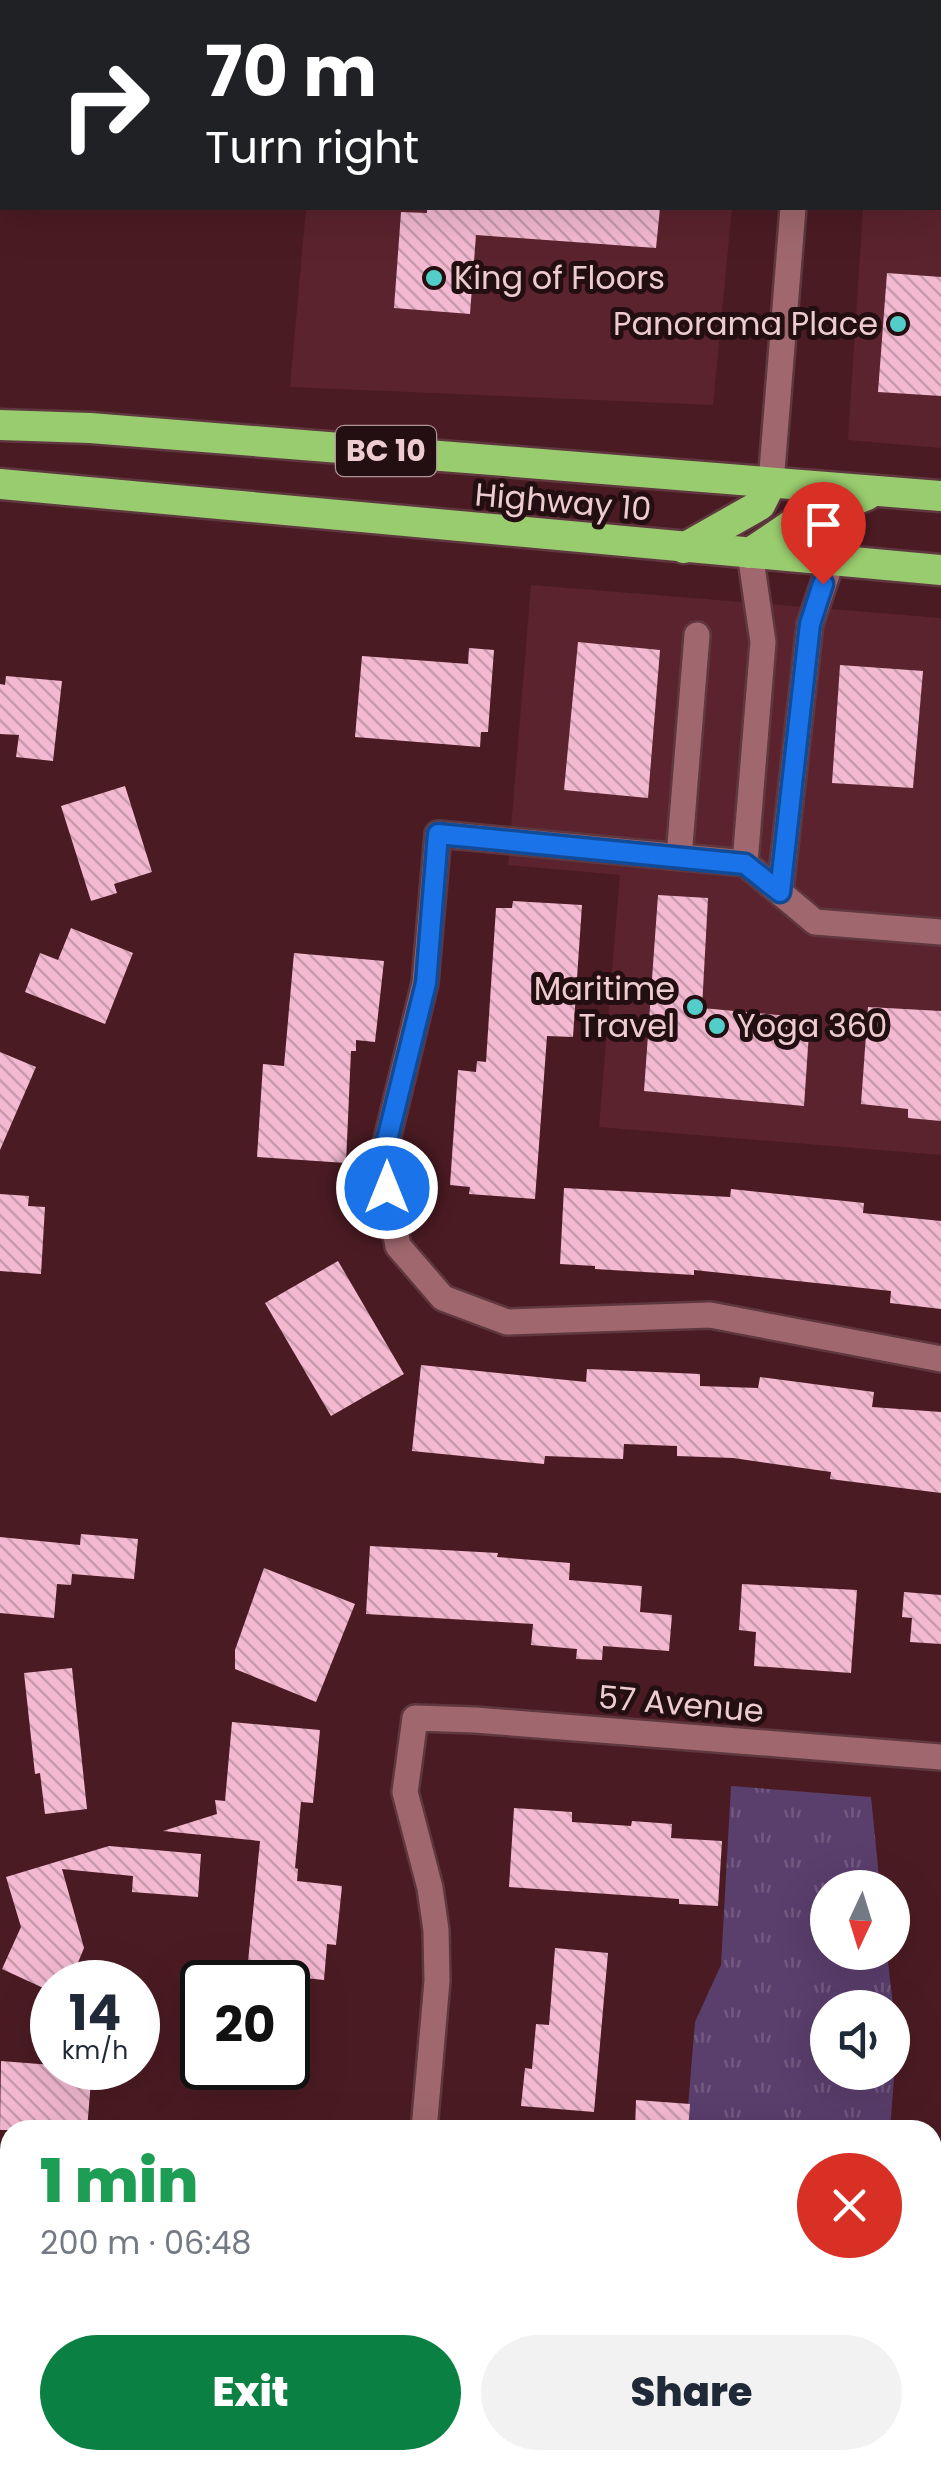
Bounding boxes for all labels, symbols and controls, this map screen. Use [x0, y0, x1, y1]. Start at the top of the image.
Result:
text: 70 m [205, 22, 377, 121]
icon: right [40, 40, 170, 170]
text: Turn right [205, 116, 419, 179]
place label: King of Floors [454, 255, 665, 300]
marker: King of Floors [423, 267, 445, 289]
place label: Panorama Place [613, 301, 878, 346]
marker: Panorama Place [887, 313, 909, 335]
road number: BC 10 [336, 426, 436, 476]
street label: Highway 10 [473, 471, 653, 532]
pin [781, 482, 866, 585]
icon: arrive [796, 497, 851, 552]
place label: Maritime Travel [534, 966, 675, 1048]
marker: Maritime Travel [684, 996, 706, 1018]
place label: Yoga 360 [737, 1003, 887, 1048]
marker: Yoga 360 [706, 1015, 728, 1037]
position arrow [335, 1136, 439, 1240]
street label: 57 Avenue [596, 1674, 766, 1733]
north arrow [810, 1870, 910, 1970]
map controls [810, 1870, 910, 2090]
speed limit sign: 20 [180, 1960, 310, 2090]
text: 14 [69, 1977, 121, 2048]
button: sound [810, 1990, 910, 2090]
text: km/h [62, 2033, 128, 2068]
text: 1 min [40, 2139, 198, 2223]
button: close [797, 2153, 902, 2258]
text: 200 m · 06:48 [40, 2220, 252, 2265]
button: Exit [40, 2335, 461, 2450]
button: Share [481, 2335, 902, 2450]

